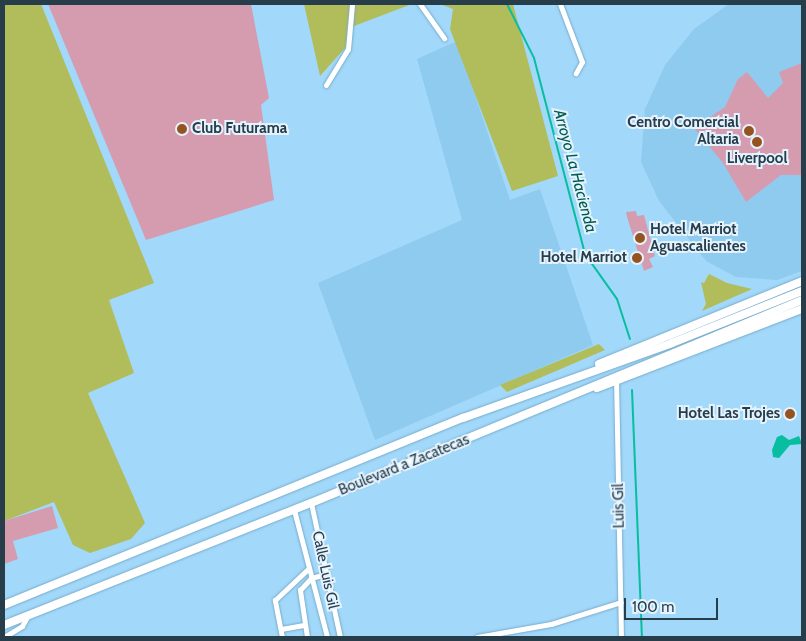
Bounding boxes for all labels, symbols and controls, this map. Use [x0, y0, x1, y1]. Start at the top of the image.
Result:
water label: Arroyo La Hacienda [549, 107, 601, 235]
place label: Centro Comercial Altaria [627, 113, 739, 148]
place label: Club Futurama [192, 120, 287, 138]
marker: Club Futurama [176, 123, 188, 135]
marker: Centro Comercial Altaria [743, 125, 755, 137]
marker: Liverpool [751, 136, 763, 148]
place label: Liverpool [727, 150, 787, 168]
place label: Hotel Marriot Aguascalientes [650, 220, 746, 255]
marker: Hotel Marriot Aguascalientes [634, 232, 646, 244]
place label: Hotel Marriot [541, 249, 627, 267]
marker: Hotel Marriot [631, 252, 643, 264]
place label: Hotel Las Trojes [678, 405, 780, 423]
marker: Hotel Las Trojes [784, 408, 796, 420]
street label: Boulevard a Zacatecas [336, 431, 472, 499]
street label: Luis Gil [610, 483, 628, 529]
street label: Calle Luis Gil [308, 529, 342, 611]
scale bar [626, 588, 720, 620]
text: 100 m [632, 598, 674, 616]

